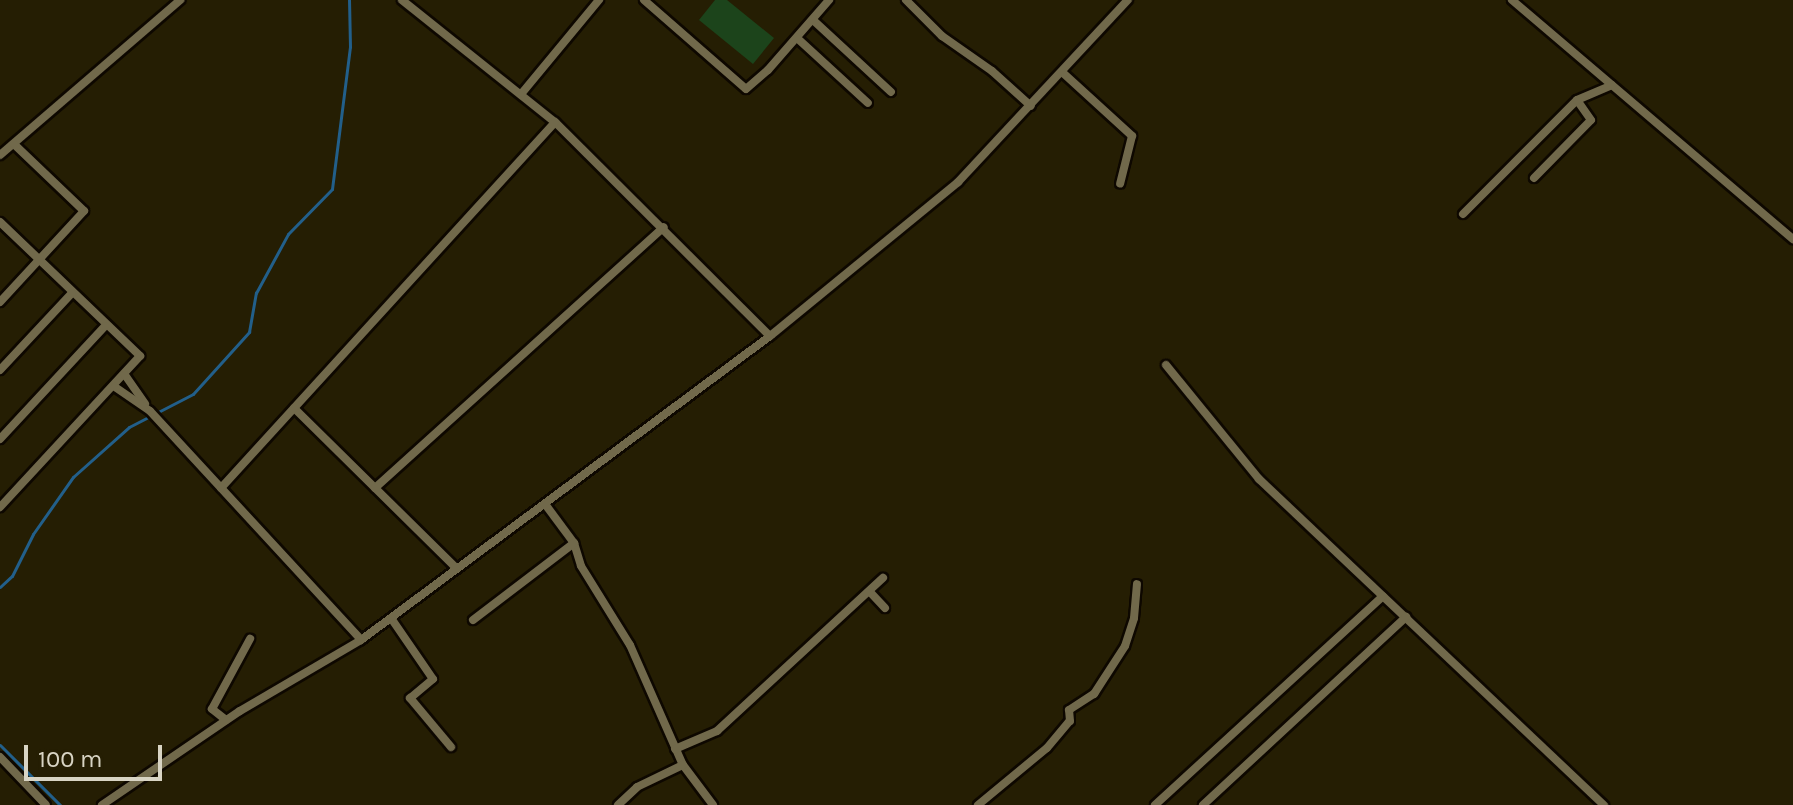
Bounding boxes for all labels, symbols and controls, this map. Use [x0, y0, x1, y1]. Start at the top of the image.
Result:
scale bar [28, 729, 166, 779]
text: 100 m [38, 745, 103, 773]

